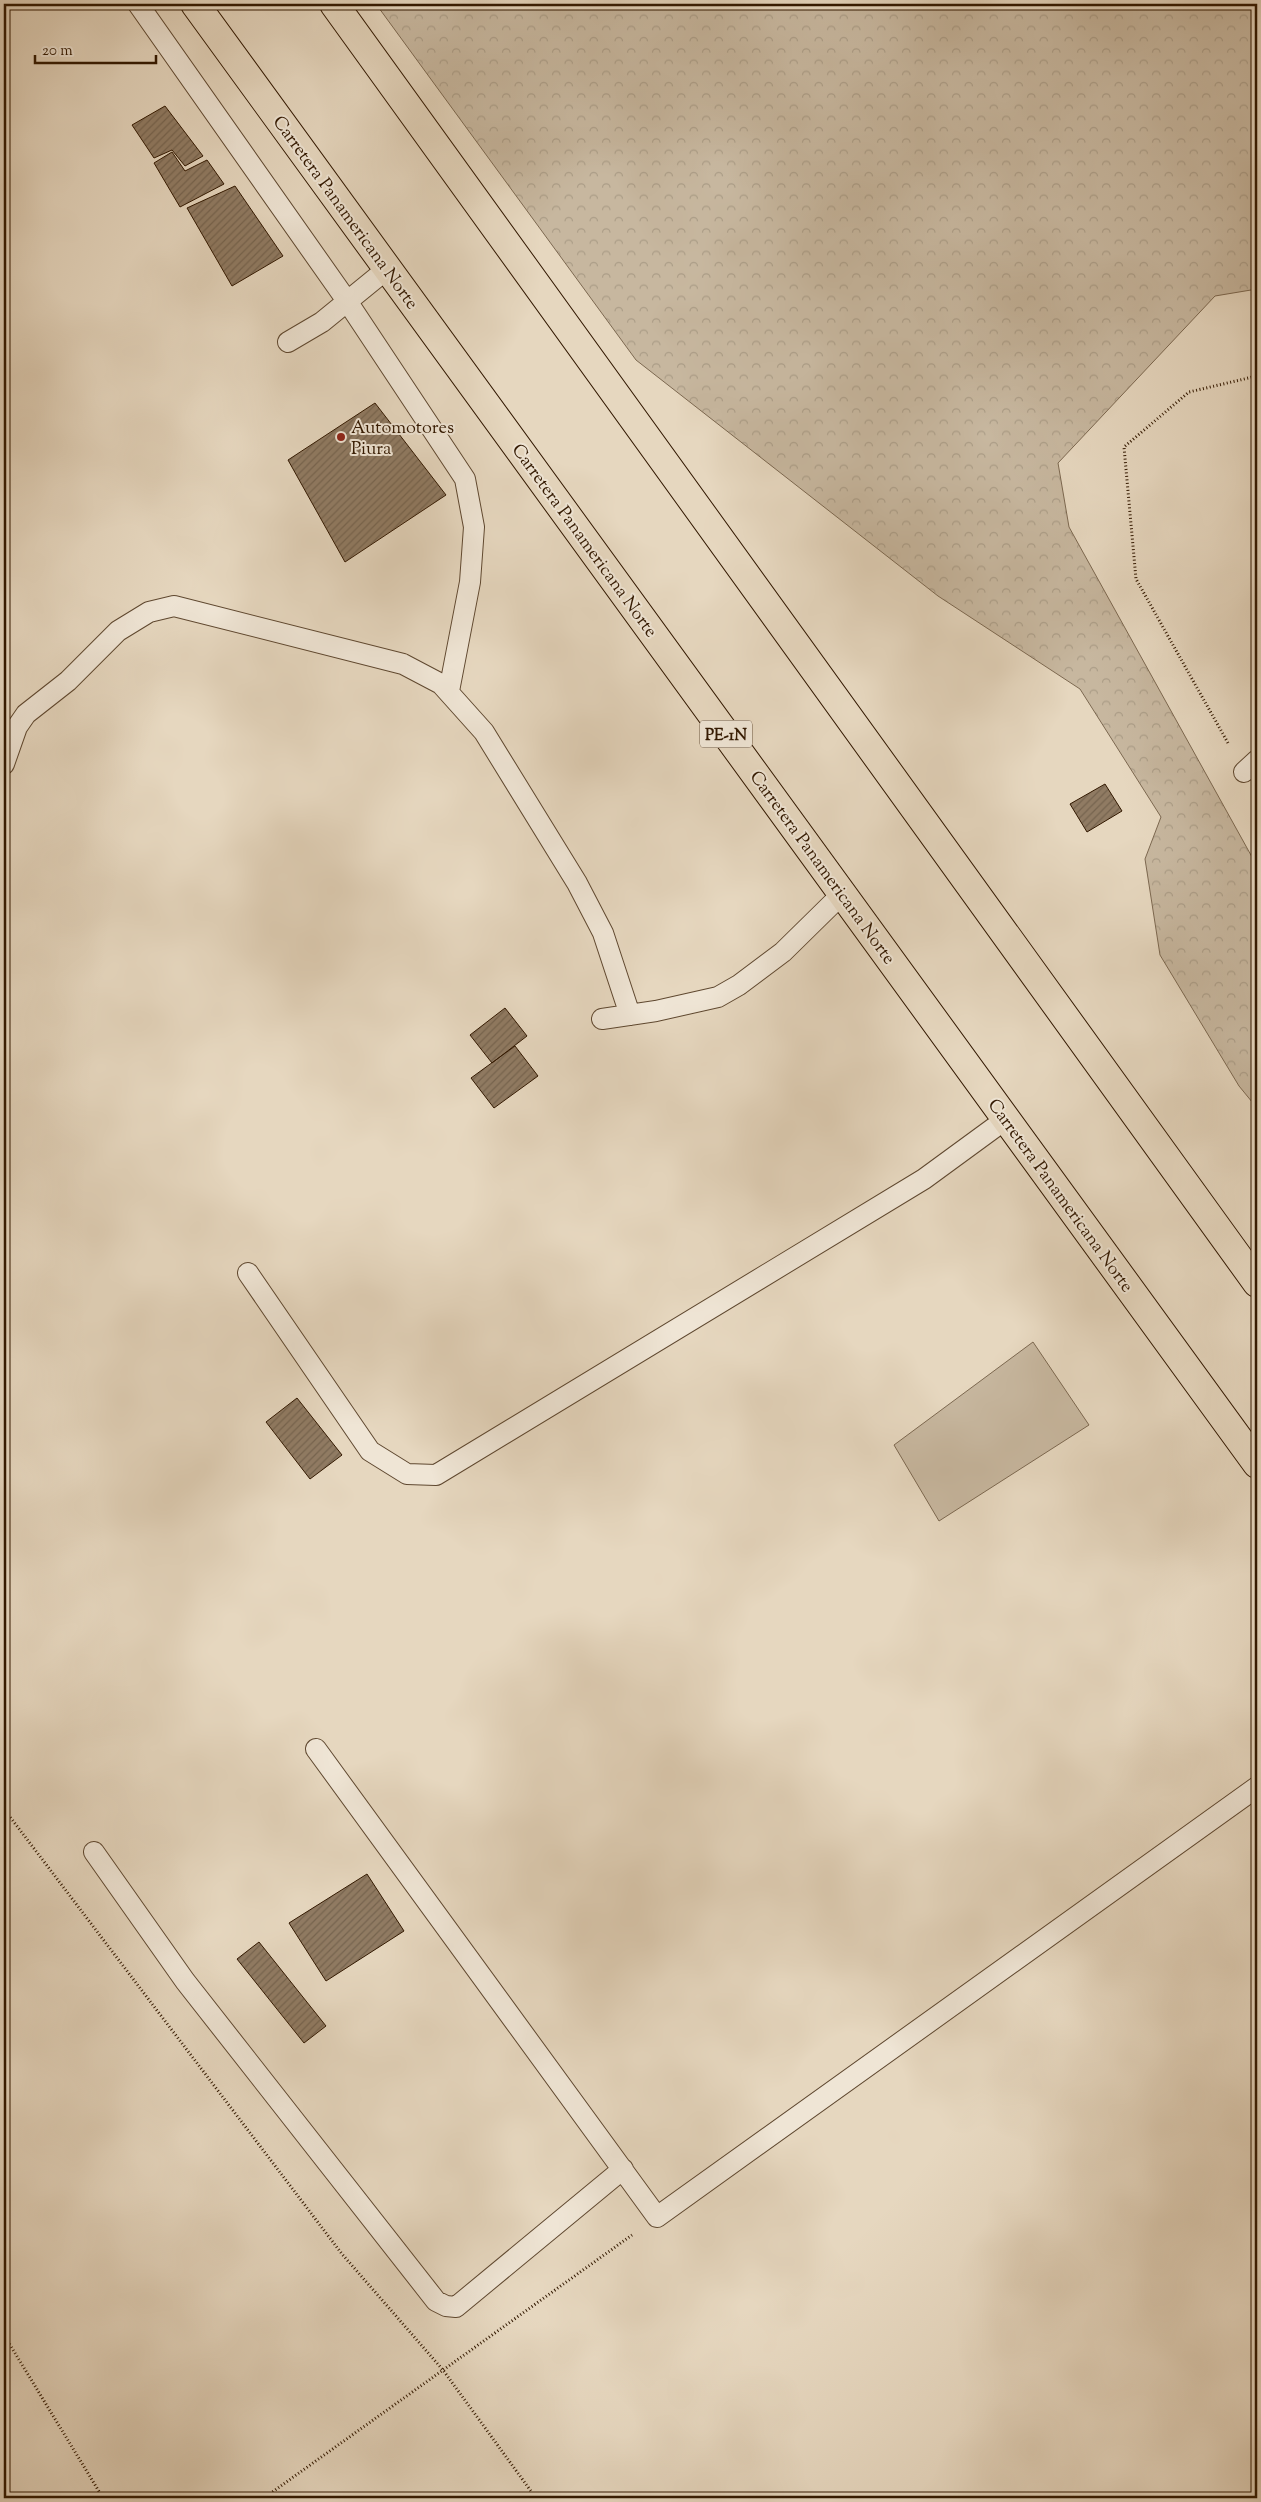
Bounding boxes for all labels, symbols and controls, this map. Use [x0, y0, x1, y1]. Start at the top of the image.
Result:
scale bar [35, 32, 156, 64]
text: 20 m [42, 41, 73, 62]
street label: Carretera Panamericana Norte [265, 111, 424, 315]
place label: Automotores Piura [351, 416, 454, 463]
marker: Automotores Piura [335, 431, 347, 443]
street label: Carretera Panamericana Norte [504, 439, 663, 643]
road number: PE-1N [700, 721, 752, 748]
street label: Carretera Panamericana Norte [742, 766, 901, 970]
street label: Carretera Panamericana Norte [980, 1094, 1139, 1298]

